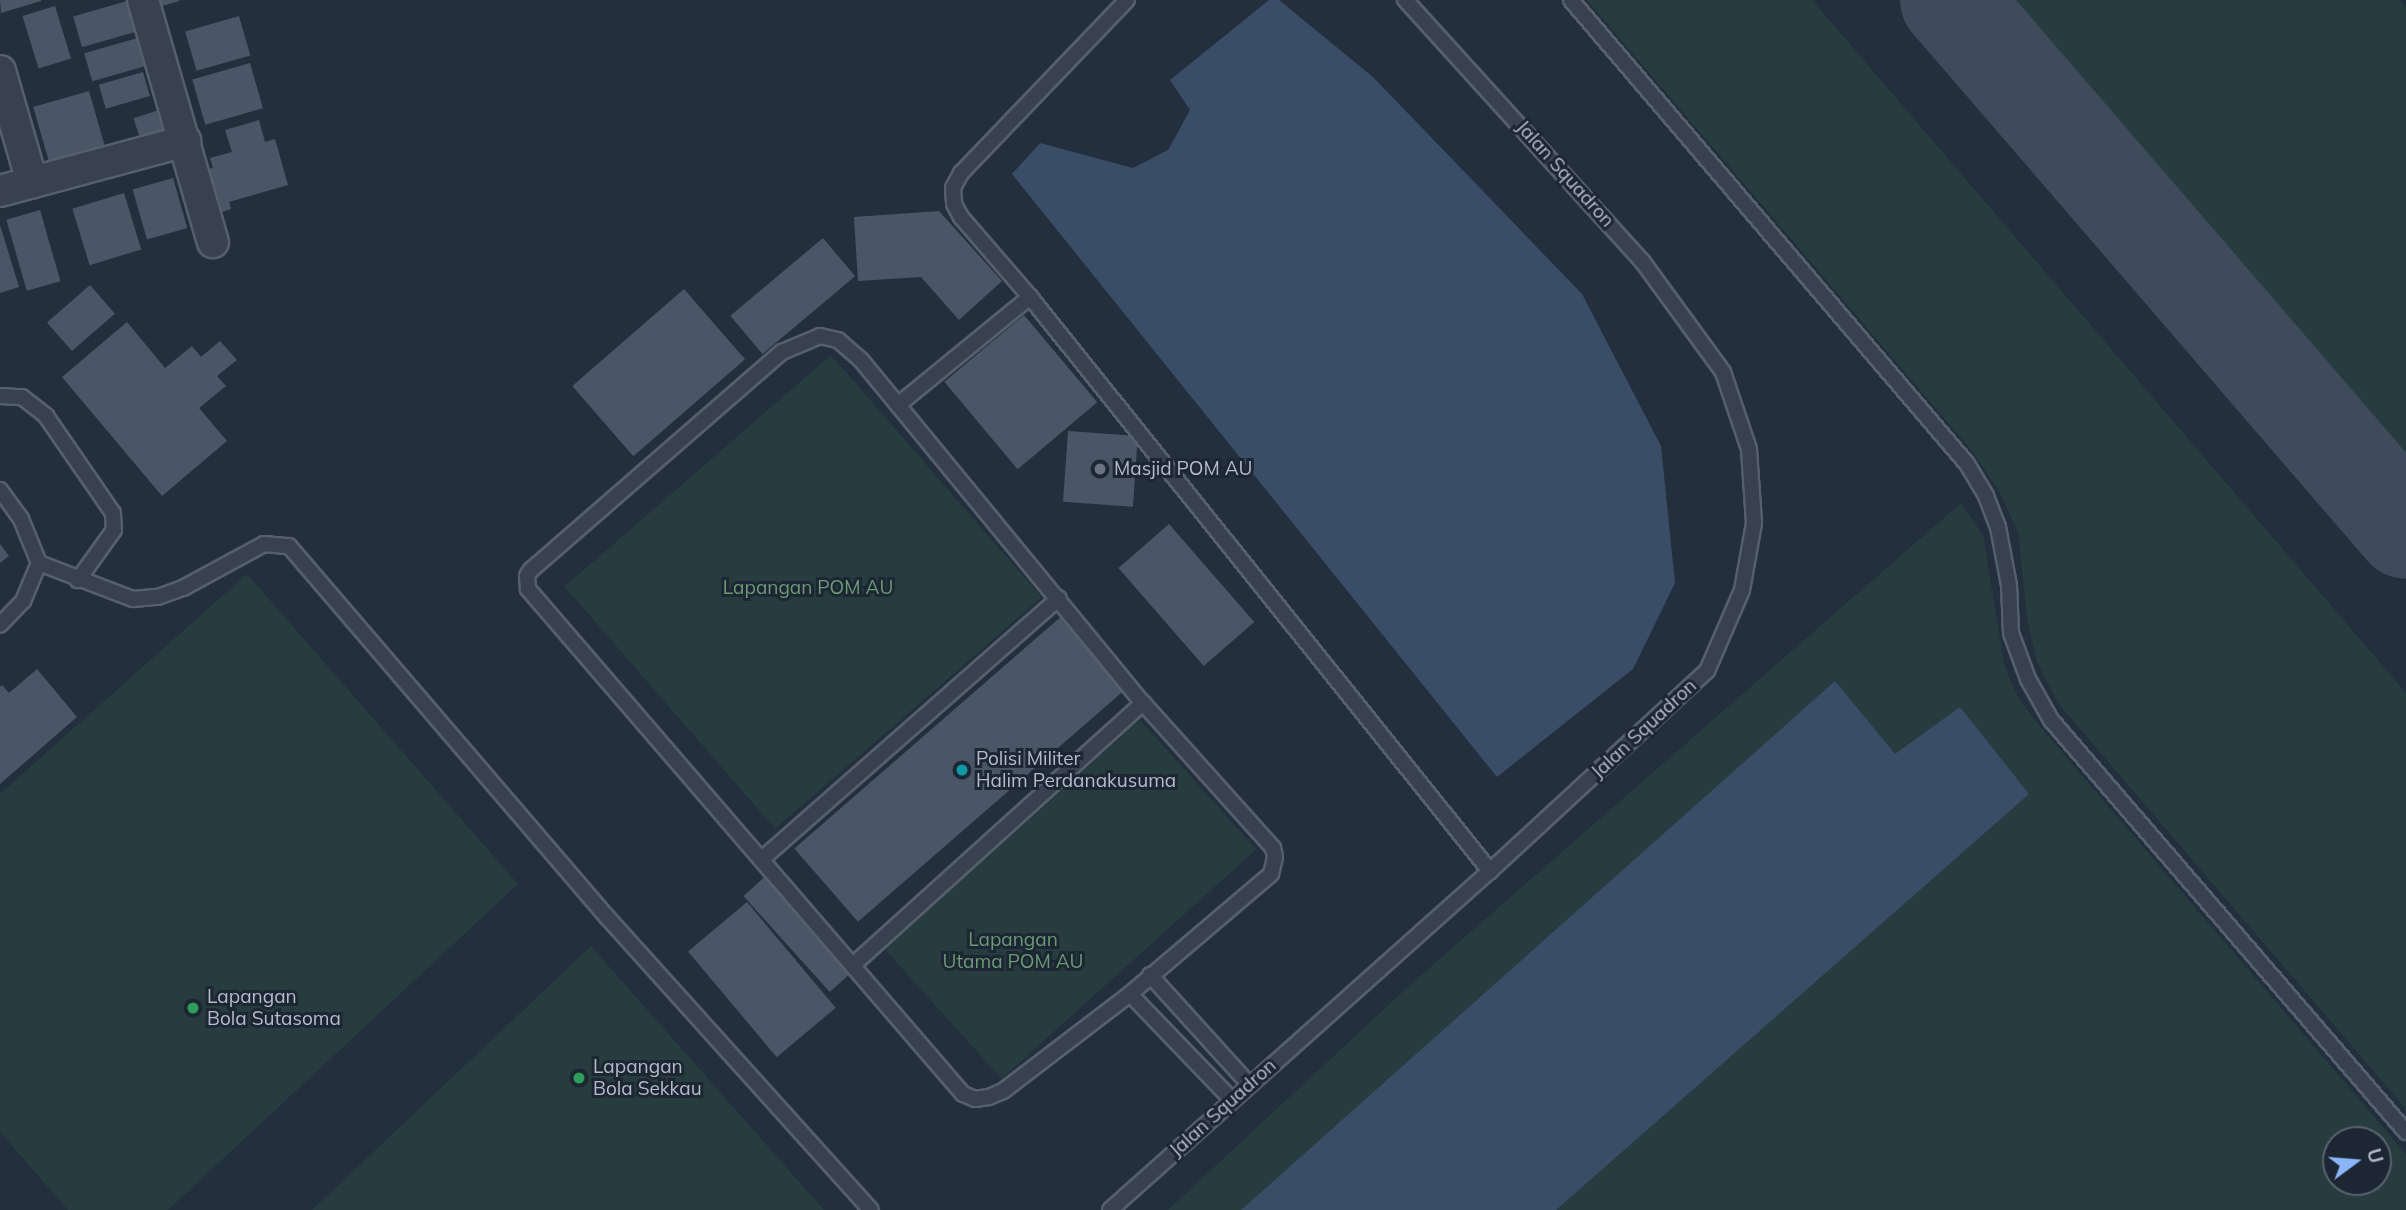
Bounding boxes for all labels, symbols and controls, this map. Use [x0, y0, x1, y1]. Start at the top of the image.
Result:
street label: Jalan Squadron [1511, 116, 1619, 232]
place label: Masjid POM AU [1114, 458, 1252, 480]
marker: Masjid POM AU [1092, 461, 1108, 477]
park label: Lapangan POM AU [723, 577, 893, 599]
street label: Jalan Squadron [1587, 674, 1701, 784]
place label: Polisi Militer Halim Perdanakusuma [976, 748, 1176, 792]
marker: Polisi Militer Halim Perdanakusuma [954, 762, 970, 778]
park label: Lapangan Utama POM AU [943, 929, 1083, 973]
place label: Lapangan Bola Sutasoma [207, 986, 341, 1030]
marker: Lapangan Bola Sutasoma [185, 1000, 201, 1016]
street label: Jalan Squadron [1165, 1054, 1281, 1162]
place label: Lapangan Bola Sekkau [593, 1056, 702, 1100]
marker: Lapangan Bola Sekkau [571, 1070, 587, 1086]
north arrow [2322, 1126, 2392, 1196]
text: U [2362, 1146, 2389, 1166]

